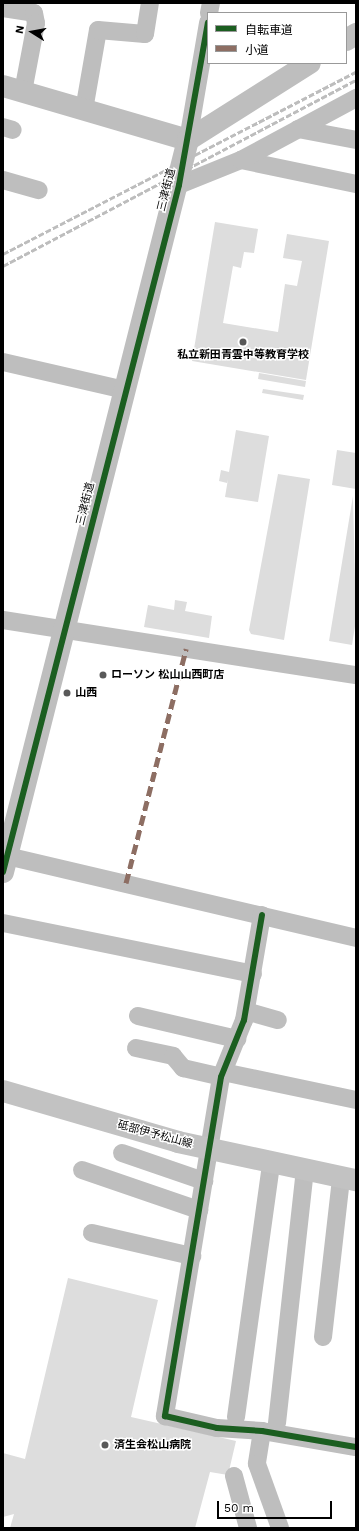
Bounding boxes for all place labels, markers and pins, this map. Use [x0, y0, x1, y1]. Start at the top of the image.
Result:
marker: 私立新田青雲中等教育学校 [238, 337, 248, 347]
place label: 私立新田青雲中等教育学校 [177, 348, 309, 362]
place label: ローソン 松山山西町店 [111, 668, 224, 682]
marker: ローソン 松山山西町店 [98, 670, 108, 680]
place label: 山西 [75, 686, 97, 700]
marker: 山西 [62, 688, 72, 698]
place label: 済生会松山病院 [114, 1438, 191, 1452]
marker: 済生会松山病院 [99, 1439, 111, 1451]

